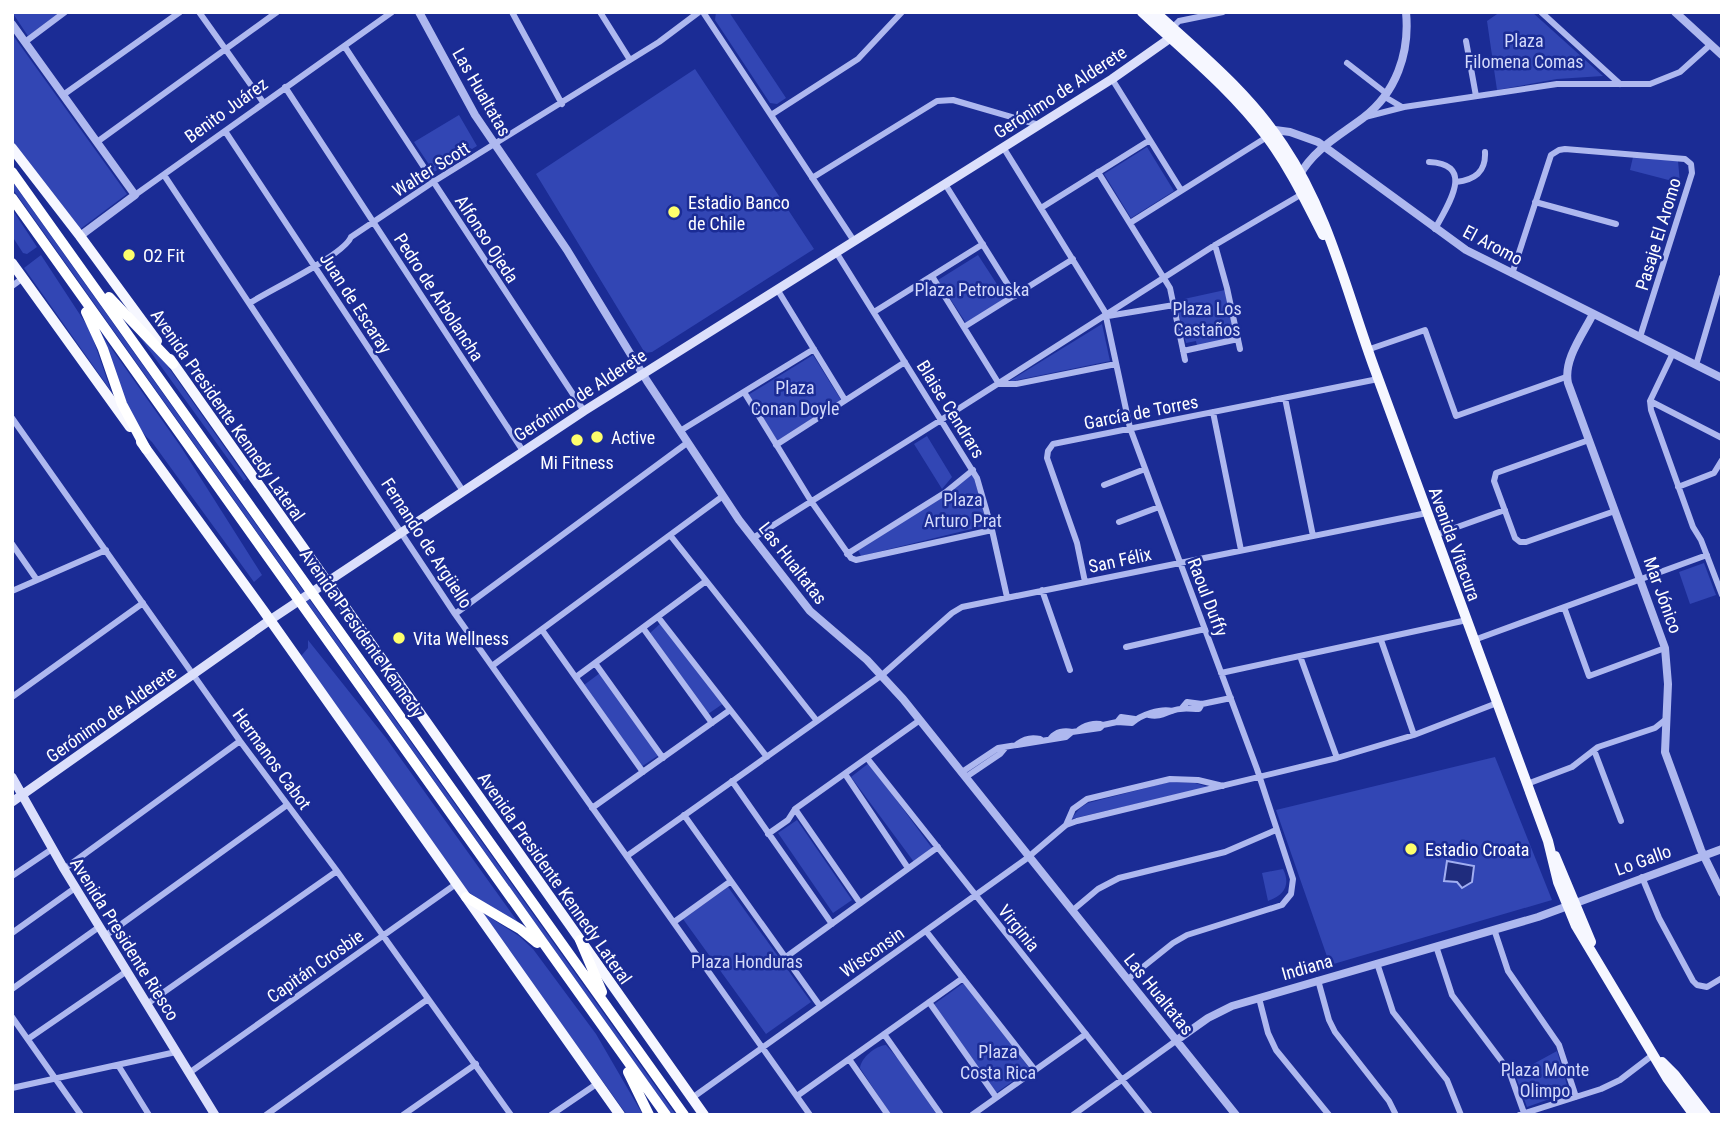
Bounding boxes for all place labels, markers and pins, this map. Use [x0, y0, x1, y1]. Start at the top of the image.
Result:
place label: Estadio Banco de Chile [688, 192, 790, 234]
marker: Estadio Banco de Chile [666, 204, 682, 220]
place label: O2 Fit [143, 245, 185, 266]
marker: O2 Fit [121, 247, 137, 263]
place label: Active [611, 427, 655, 448]
marker: Active [589, 429, 605, 445]
marker: Mi Fitness [569, 432, 585, 448]
place label: Mi Fitness [540, 452, 614, 473]
place label: Vita Wellness [413, 628, 509, 649]
marker: Vita Wellness [391, 630, 407, 646]
place label: Estadio Croata [1425, 839, 1529, 860]
marker: Estadio Croata [1403, 841, 1419, 857]

